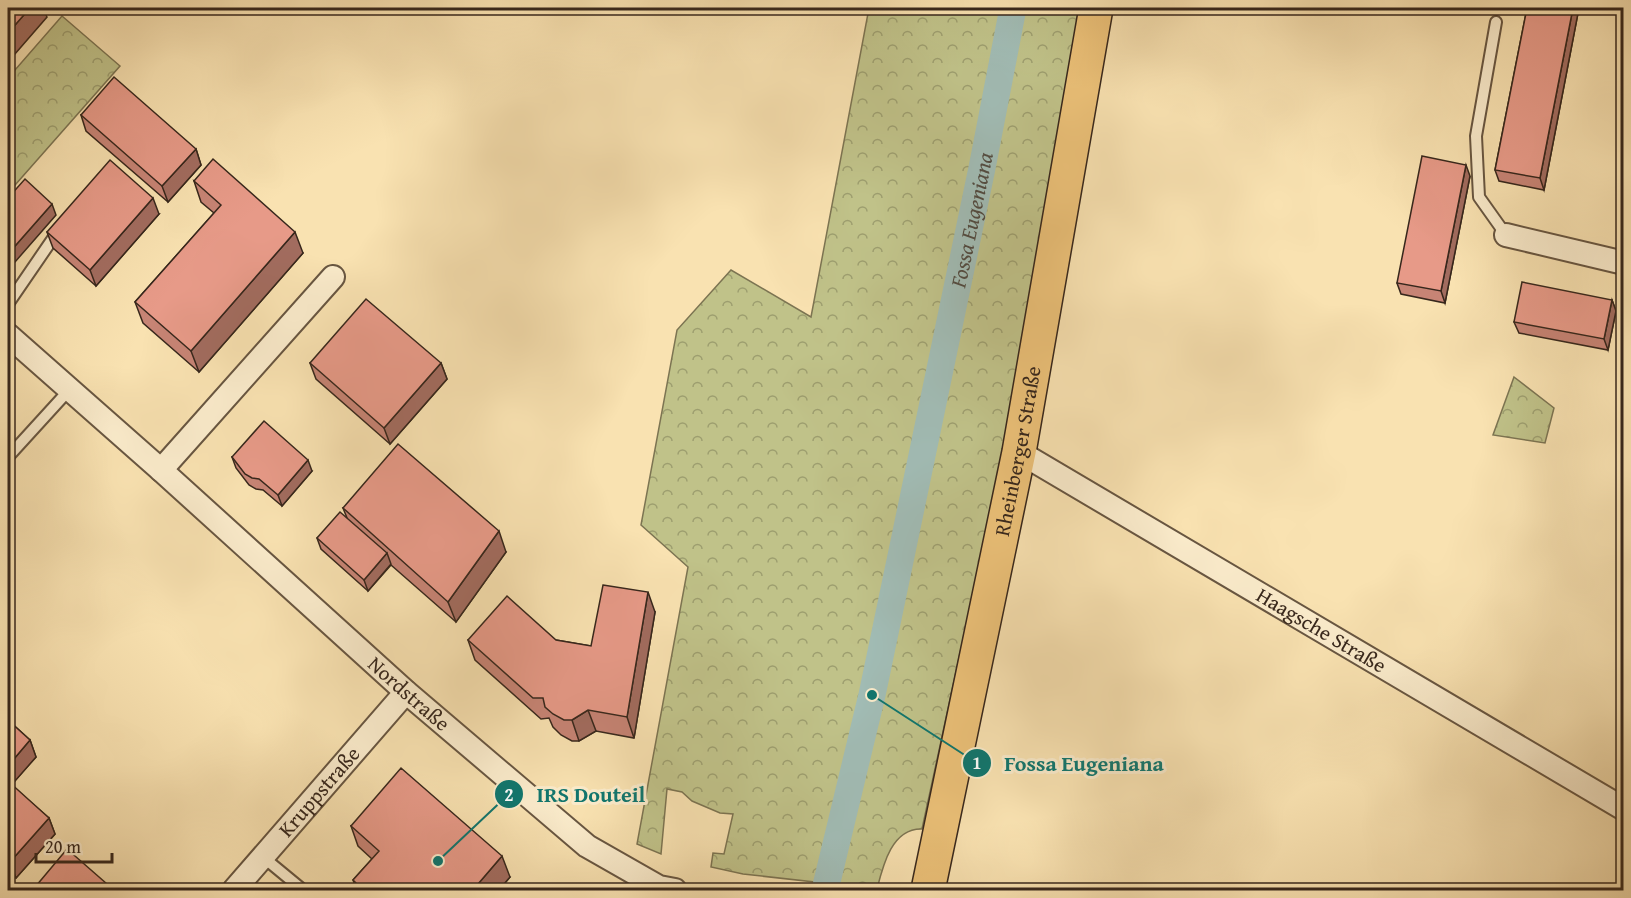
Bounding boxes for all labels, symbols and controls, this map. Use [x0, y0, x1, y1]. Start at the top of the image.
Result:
water label: Fossa Eugeniana [941, 149, 1001, 291]
street label: Rheinberger Straße [986, 363, 1049, 539]
street label: Haagsche Straße [1251, 579, 1392, 681]
street label: Nordstraße [361, 649, 457, 738]
street label: Kruppstraße [271, 739, 367, 844]
callout: Fossa Eugeniana [962, 743, 1176, 783]
text: Fossa Eugeniana [1004, 747, 1164, 779]
text: 1 [972, 749, 982, 776]
callout: IRS Douteil [494, 774, 657, 814]
text: IRS Douteil [537, 778, 646, 810]
text: 2 [504, 781, 514, 808]
scale bar [36, 826, 112, 864]
text: 20 m [45, 833, 81, 860]

